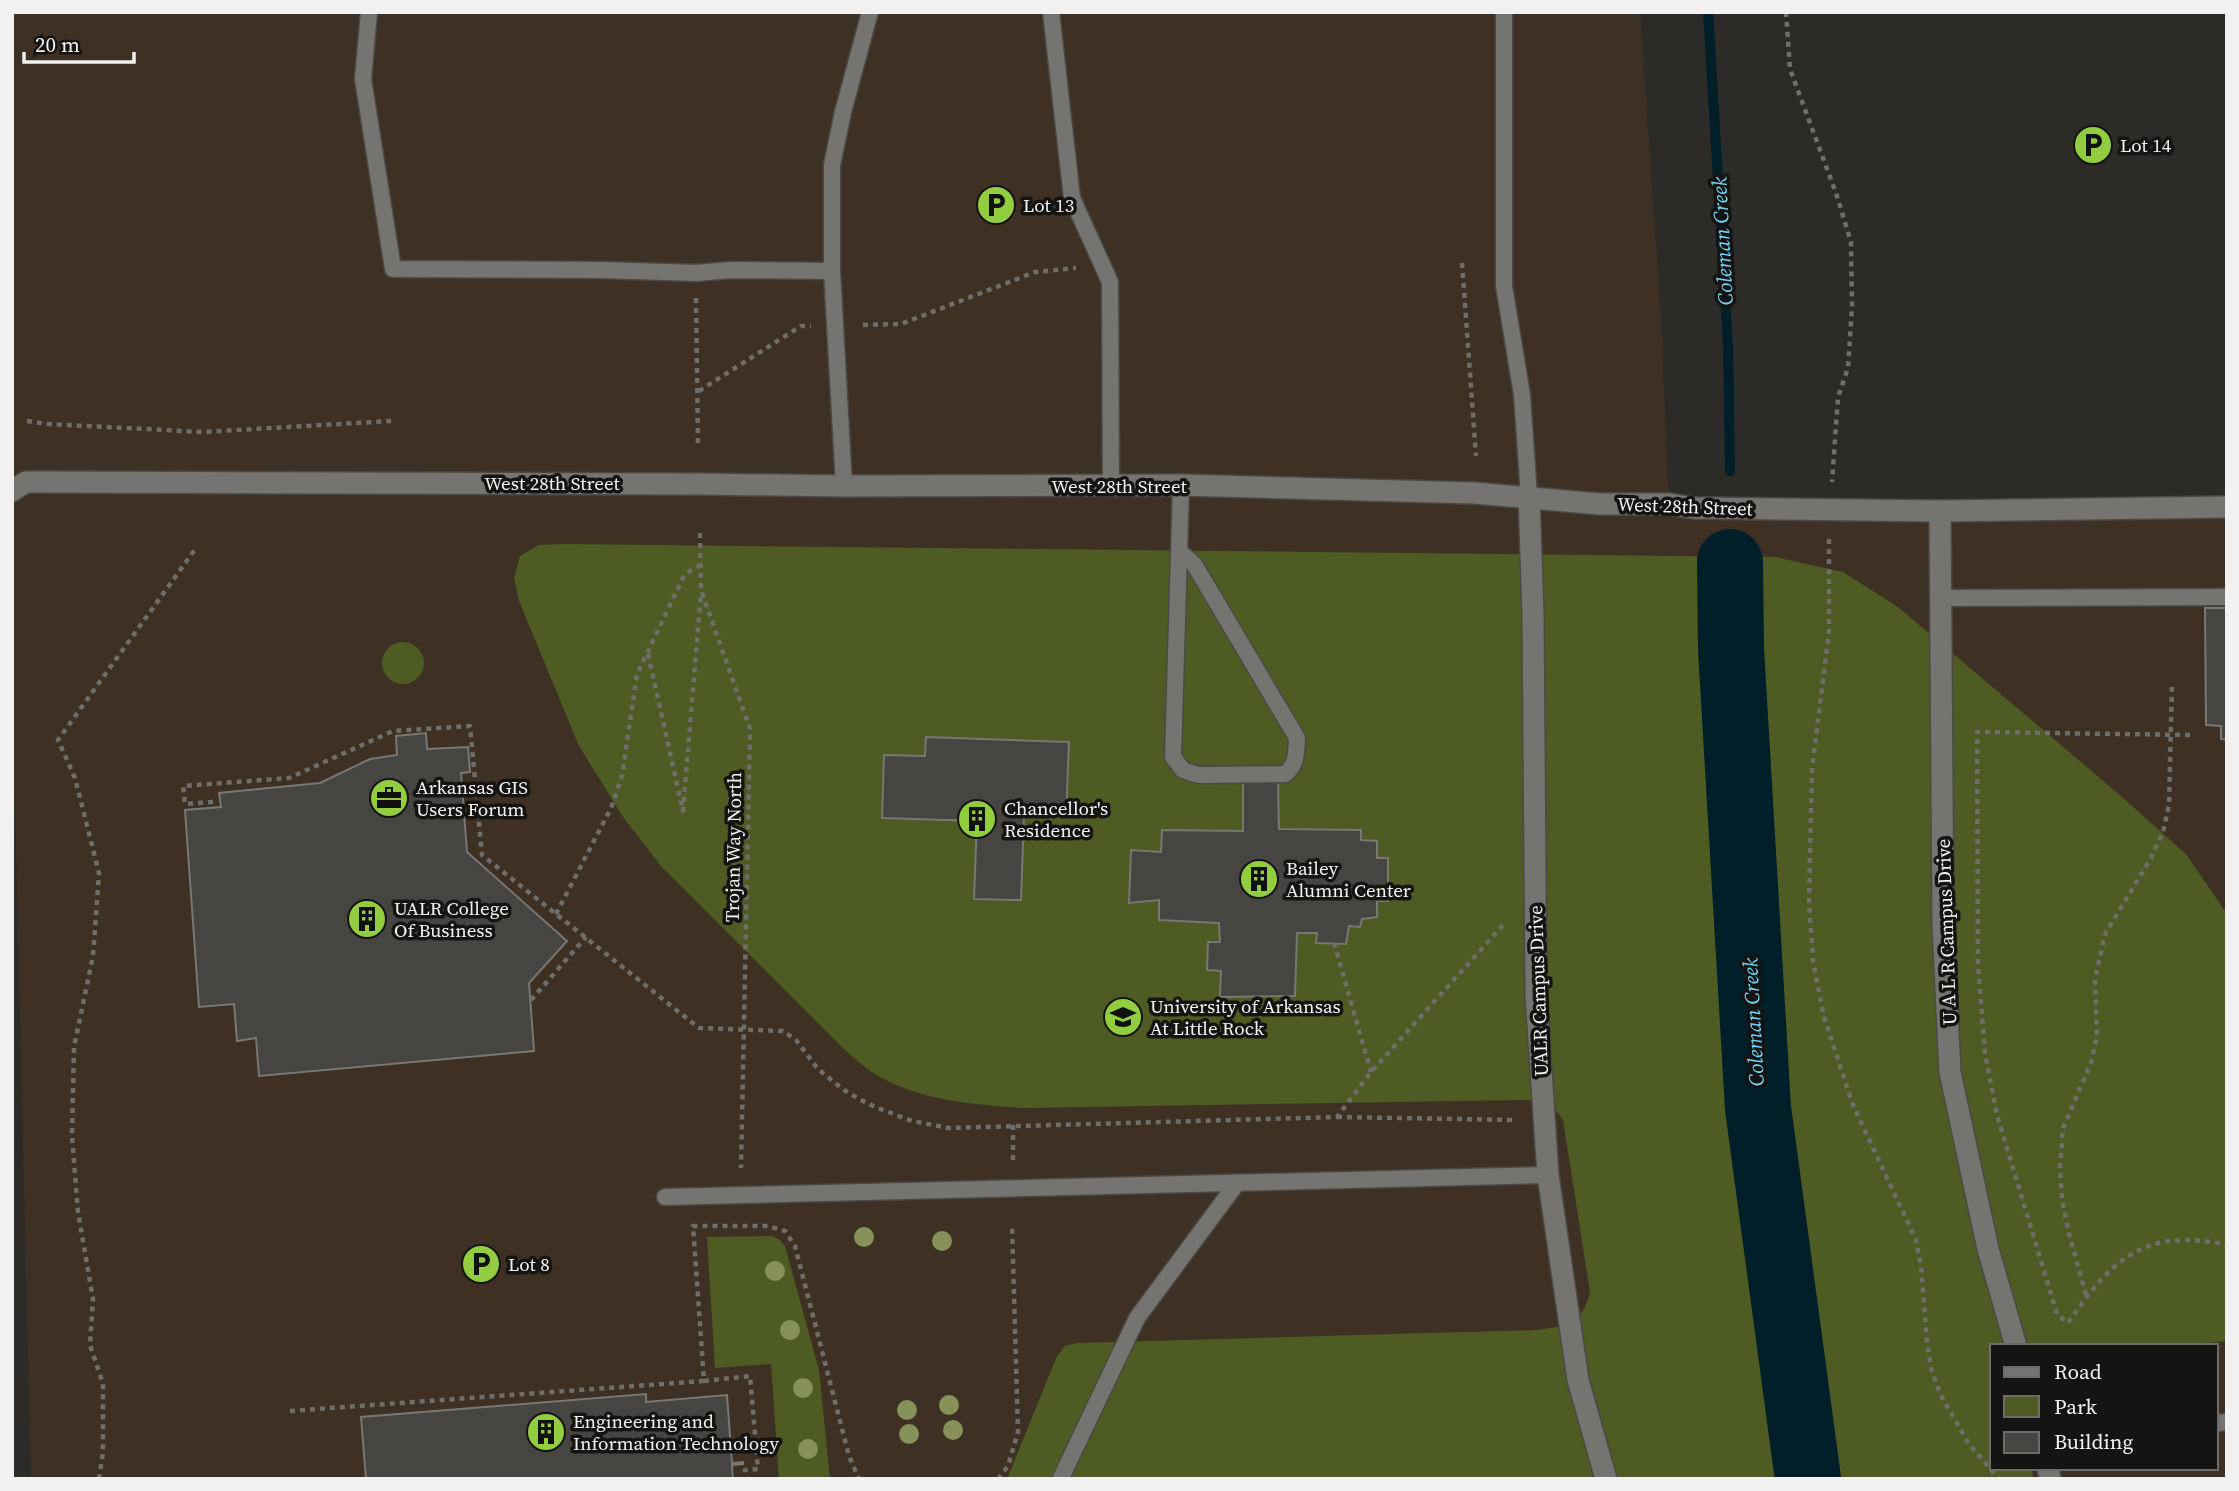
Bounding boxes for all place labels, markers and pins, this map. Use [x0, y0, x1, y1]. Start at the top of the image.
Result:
parking icon: Lot 14 [2072, 124, 2114, 166]
place label: Lot 14 [2120, 132, 2172, 158]
parking icon: Lot 13 [975, 184, 1017, 226]
place label: Lot 13 [1023, 192, 1074, 218]
place label: Arkansas GIS Users Forum [416, 774, 528, 822]
office icon: Arkansas GIS Users Forum [368, 777, 410, 819]
place label: Chancellor's Residence [1004, 795, 1108, 843]
building icon: Chancellor's Residence [956, 798, 998, 840]
place label: Bailey Alumni Center [1286, 855, 1411, 903]
building icon: Bailey Alumni Center [1238, 858, 1280, 900]
place label: UALR College Of Business [394, 895, 509, 943]
building icon: UALR College Of Business [346, 898, 388, 940]
place label: University of Arkansas At Little Rock [1150, 993, 1341, 1041]
school or university icon: University of Arkansas At Little Rock [1102, 996, 1144, 1038]
parking icon: Lot 8 [460, 1243, 502, 1285]
place label: Lot 8 [508, 1251, 550, 1277]
place label: Engineering and Information Technology [573, 1408, 779, 1456]
building icon: Engineering and Information Technology [525, 1411, 567, 1453]

